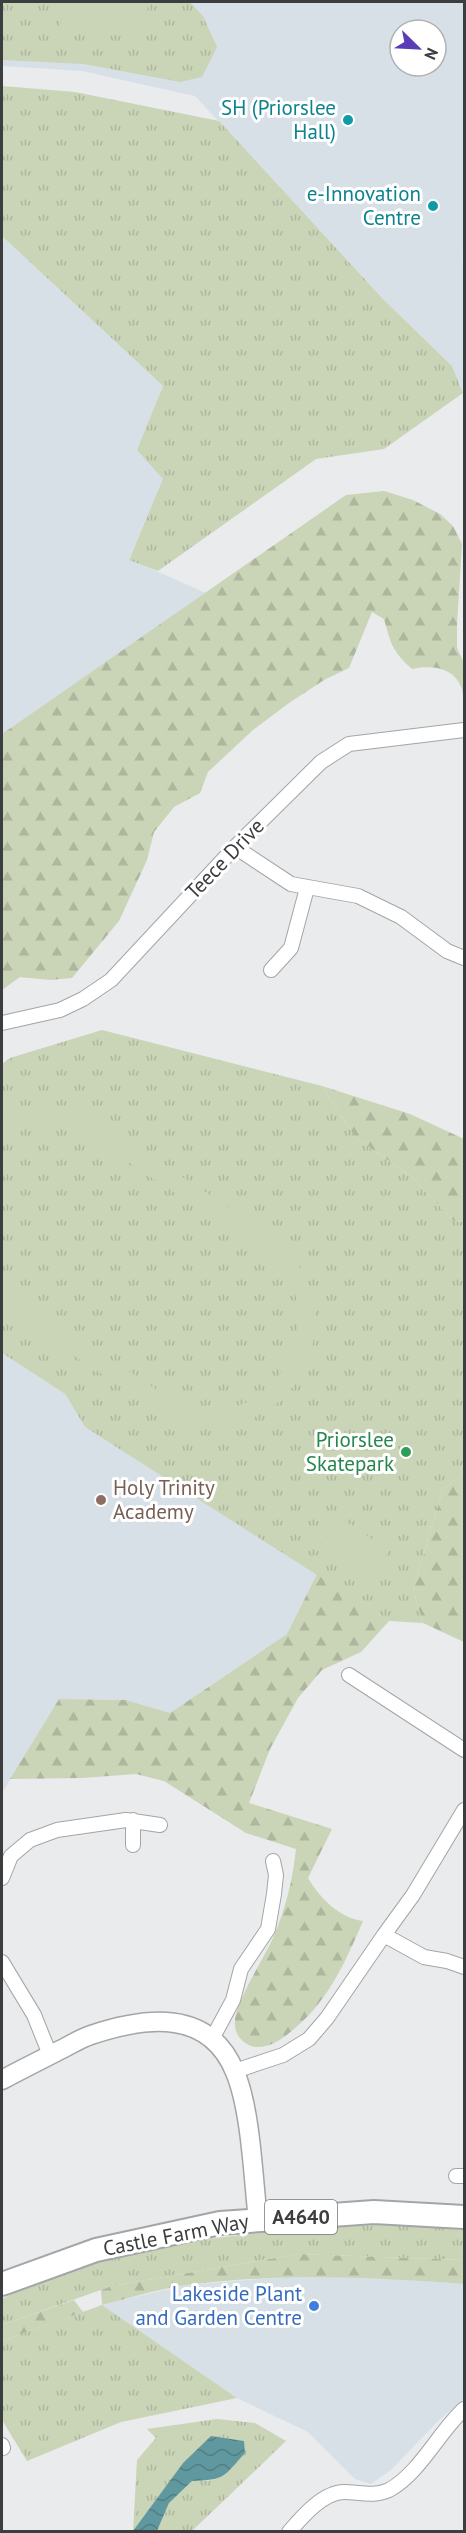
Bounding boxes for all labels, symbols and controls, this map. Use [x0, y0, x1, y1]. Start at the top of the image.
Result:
north arrow [388, 18, 448, 78]
text: N [420, 45, 443, 63]
place label: SH (Priorslee Hall) [221, 94, 336, 145]
marker: SH (Priorslee Hall) [341, 113, 355, 127]
place label: e-Innovation Centre [307, 180, 421, 231]
marker: e-Innovation Centre [426, 199, 440, 213]
street label: Teece Drive [179, 813, 270, 905]
place label: Priorslee Skatepark [306, 1426, 394, 1477]
marker: Priorslee Skatepark [399, 1445, 413, 1459]
place label: Holy Trinity Academy [113, 1474, 215, 1525]
marker: Holy Trinity Academy [94, 1493, 108, 1507]
road number: A4640 [265, 2200, 337, 2234]
street label: Castle Farm Way [101, 2207, 251, 2262]
place label: Lakeside Plant and Garden Centre [135, 2280, 302, 2331]
marker: Lakeside Plant and Garden Centre [307, 2299, 321, 2313]

